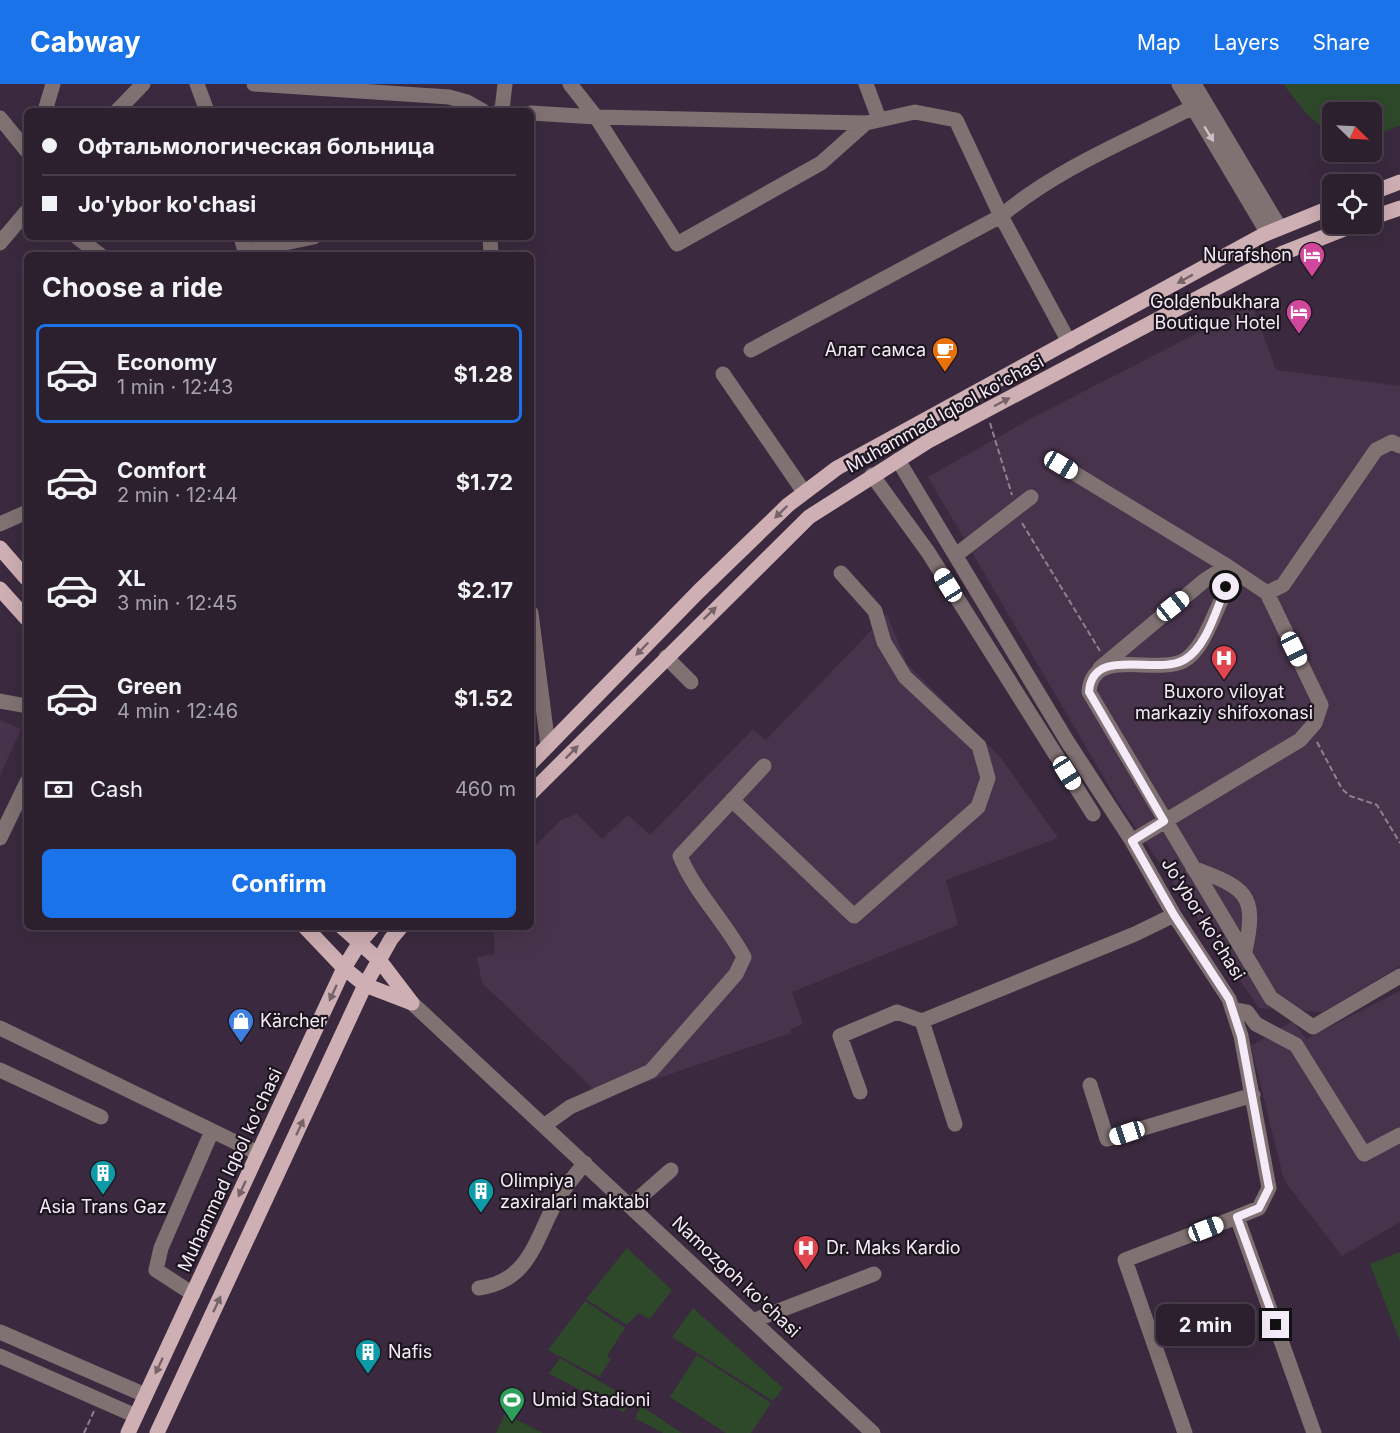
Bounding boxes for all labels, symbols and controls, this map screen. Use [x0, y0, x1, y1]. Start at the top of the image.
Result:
text: Cabway [30, 25, 141, 59]
text: Map [1137, 30, 1181, 55]
text: Layers [1214, 30, 1280, 55]
text: Share [1313, 30, 1370, 55]
north arrow [1322, 102, 1382, 162]
map controls [1322, 102, 1382, 234]
one-way arrow [1204, 126, 1214, 143]
text: Офтальмологическая больница [78, 133, 435, 159]
button: locate [1322, 174, 1382, 234]
text: Jo'ybor ko'chasi [78, 191, 256, 217]
hotel icon: Nurafshon [1297, 240, 1327, 278]
place label: Nurafshon [1203, 244, 1292, 265]
text: Choose a ride [42, 271, 223, 304]
one-way arrow [1177, 274, 1194, 284]
place label: Goldenbukhara Boutique Hotel [1150, 291, 1280, 333]
hotel icon: Goldenbukhara Boutique Hotel [1284, 297, 1314, 335]
cafe icon: Алат самса [930, 335, 960, 373]
place label: Алат самса [825, 339, 926, 360]
icon: car [45, 347, 99, 401]
text: Economy [117, 349, 217, 375]
street label: Muhammad Iqbol ko'chasi [842, 350, 1047, 477]
text: $1.28 [454, 361, 513, 387]
text: 1 min · 12:43 [117, 375, 233, 399]
one-way arrow [994, 397, 1011, 407]
car [1041, 448, 1081, 482]
icon: car [45, 455, 99, 509]
text: Comfort [117, 457, 206, 483]
text: $1.72 [456, 469, 513, 495]
text: 2 min · 12:44 [117, 483, 238, 507]
one-way arrow [773, 505, 788, 519]
icon: car [45, 563, 99, 617]
text: XL [117, 565, 146, 591]
car [931, 565, 965, 605]
route start [1212, 573, 1239, 600]
text: $2.17 [457, 577, 513, 603]
car [1153, 588, 1193, 624]
text: 3 min · 12:45 [117, 591, 237, 615]
one-way arrow [703, 607, 717, 621]
car [1278, 629, 1310, 669]
one-way arrow [635, 642, 649, 657]
hospital icon: Buxoro viloyat markaziy shifoxonasi [1209, 643, 1239, 681]
icon: car [45, 671, 99, 725]
text: Green [117, 673, 182, 699]
place label: Buxoro viloyat markaziy shifoxonasi [1135, 681, 1313, 723]
text: $1.52 [454, 685, 513, 711]
text: 4 min · 12:46 [117, 699, 238, 723]
one-way arrow [565, 745, 579, 759]
car [1050, 753, 1084, 793]
icon: cash [42, 773, 75, 806]
text: Cash [90, 776, 143, 802]
text: 460 m [455, 777, 516, 801]
button: Confirm [42, 849, 516, 918]
street label: Jo'ybor ko'chasi [1157, 854, 1249, 984]
one-way arrow [328, 985, 338, 1003]
shop icon: Kärcher [226, 1006, 256, 1044]
place label: Kärcher [260, 1010, 327, 1031]
street label: Muhammad Iqbol ko'chasi [173, 1065, 286, 1275]
one-way arrow [295, 1119, 304, 1136]
car [1107, 1119, 1147, 1147]
building icon: Asia Trans Gaz [88, 1158, 118, 1196]
place label: Olimpiya zaxiralari maktabi [500, 1170, 649, 1212]
building icon: Olimpiya zaxiralari maktabi [466, 1176, 496, 1214]
one-way arrow [237, 1181, 246, 1198]
place label: Asia Trans Gaz [39, 1196, 167, 1217]
street label: Namozgoh ko'chasi [668, 1212, 805, 1341]
car [1186, 1214, 1226, 1244]
hospital icon: Dr. Maks Kardio [791, 1233, 821, 1271]
place label: Dr. Maks Kardio [826, 1237, 961, 1258]
one-way arrow [213, 1295, 222, 1312]
callout: 2 min [1156, 1304, 1255, 1346]
route end [1262, 1311, 1289, 1338]
text: 2 min [1179, 1313, 1232, 1337]
building icon: Nafis [353, 1337, 383, 1375]
place label: Nafis [388, 1341, 432, 1362]
one-way arrow [155, 1357, 164, 1374]
sports icon: Umid Stadioni [497, 1385, 527, 1423]
place label: Umid Stadioni [532, 1389, 650, 1410]

